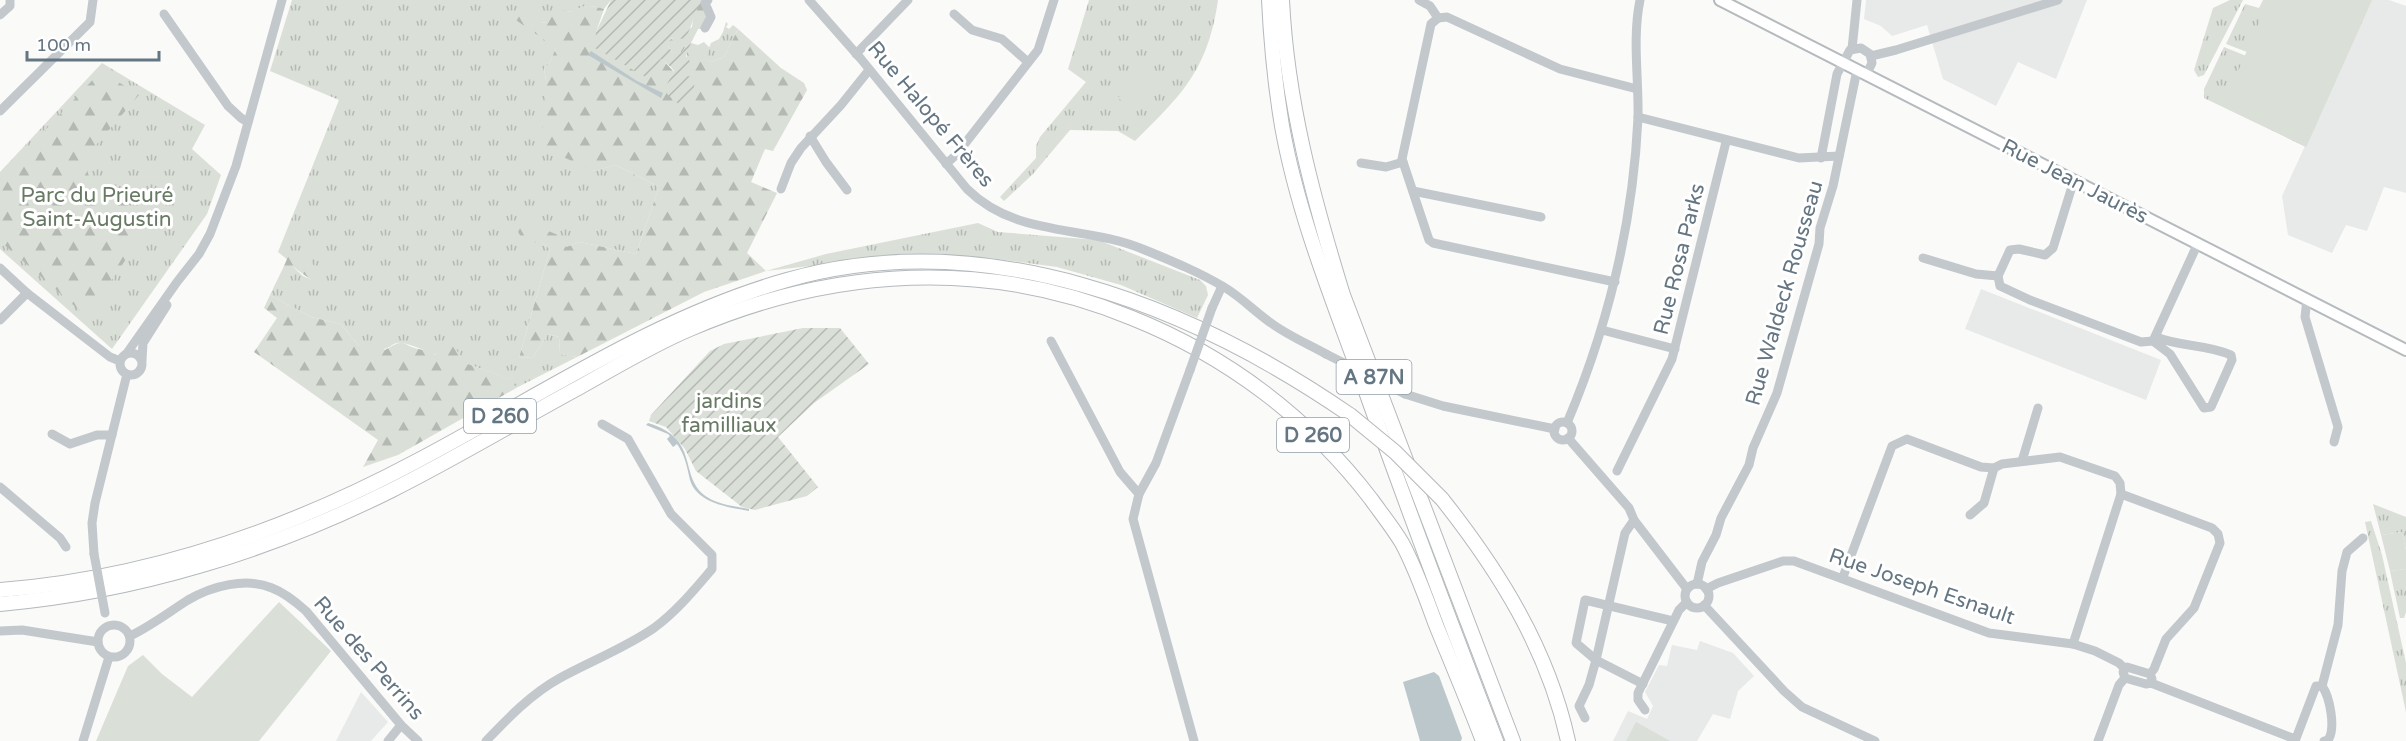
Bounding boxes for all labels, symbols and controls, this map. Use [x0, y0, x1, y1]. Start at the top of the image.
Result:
scale bar [27, 24, 159, 62]
text: 100 m [36, 34, 91, 56]
street label: Rue Halopé Frères [862, 36, 999, 192]
street label: Rue Jean Jaurès [1997, 134, 2152, 229]
street label: Rue Waldeck Rousseau [1740, 178, 1829, 408]
street label: Rue Rosa Parks [1649, 181, 1710, 337]
park label: Parc du Prieuré Saint-Augustin [21, 183, 173, 232]
road number: A 87N [1336, 360, 1412, 394]
park label: jardins familliaux [681, 389, 777, 438]
road number: D 260 [464, 399, 536, 433]
road number: D 260 [1277, 418, 1349, 452]
street label: Rue Joseph Esnault [1826, 543, 2018, 630]
street label: Rue des Perrins [308, 591, 429, 725]

